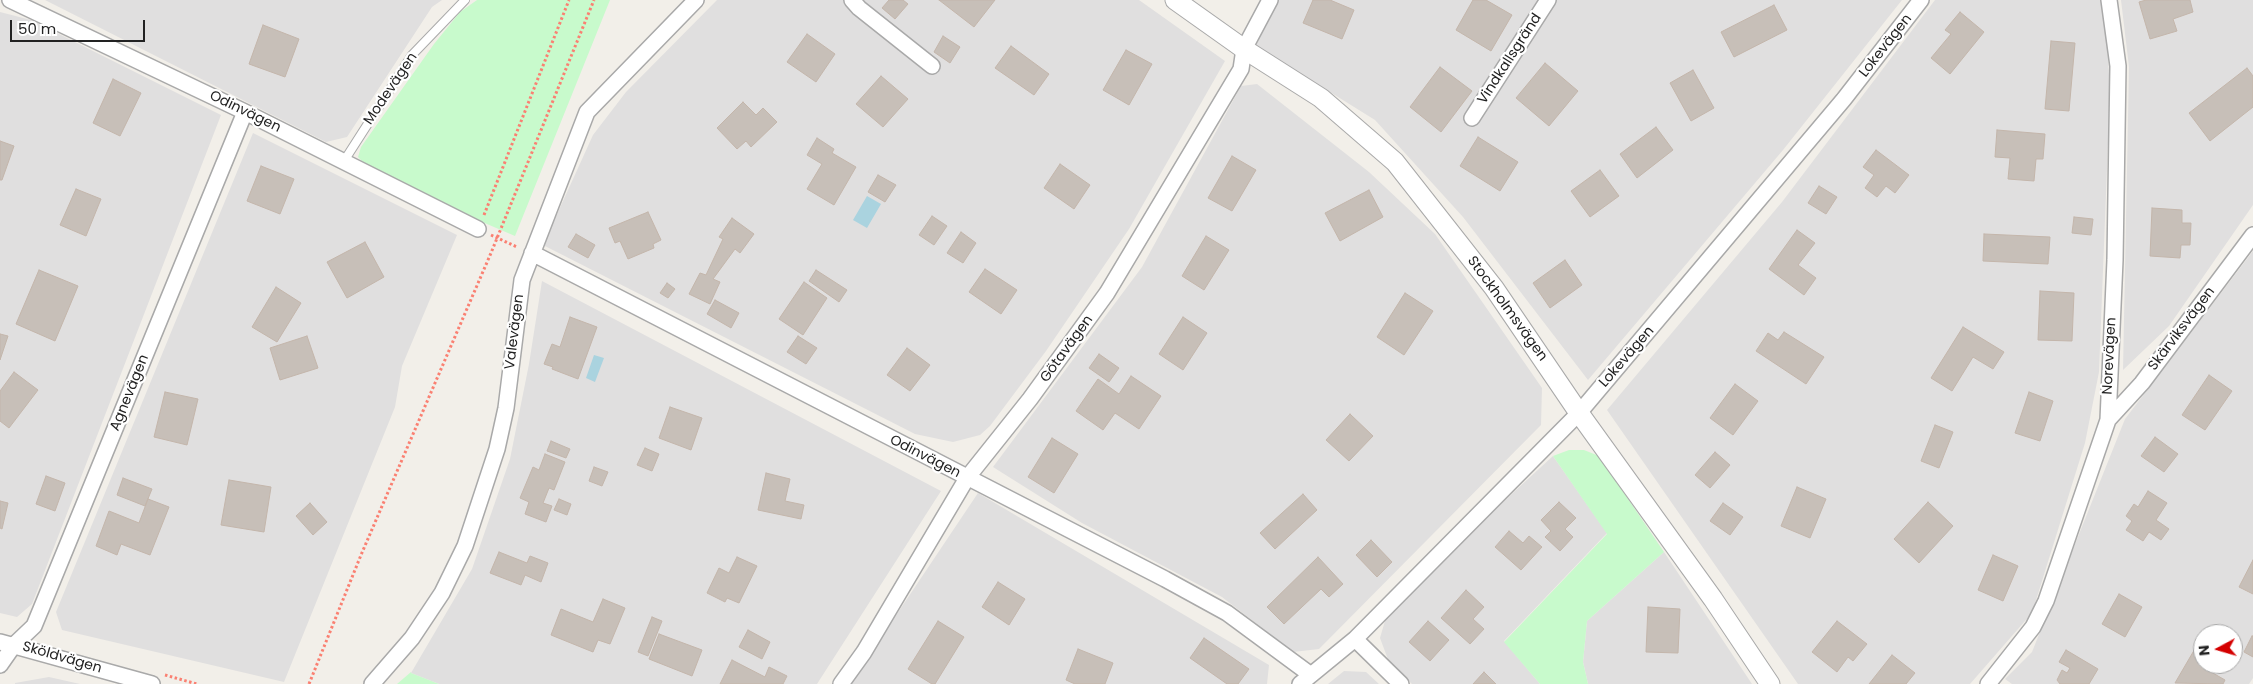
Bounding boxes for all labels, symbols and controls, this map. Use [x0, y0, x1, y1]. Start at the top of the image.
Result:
scale bar [12, 10, 148, 42]
street label: Vindkallsgränd [1474, 10, 1546, 108]
street label: Lokevägen [1856, 11, 1916, 81]
text: 50 m [18, 18, 56, 39]
street label: Modevägen [361, 50, 421, 128]
street label: Odinvägen [207, 88, 283, 136]
street label: Stockholmsvägen [1463, 253, 1551, 365]
street label: Skärviksvägen [2145, 284, 2219, 374]
street label: Valevägen [502, 294, 528, 370]
street label: Götavägen [1037, 312, 1097, 386]
street label: Norevägen [2100, 317, 2120, 395]
street label: Lokevägen [1596, 323, 1658, 391]
street label: Agnevägen [107, 352, 153, 434]
street label: Odinvägen [887, 432, 963, 482]
north arrow [2193, 624, 2243, 674]
street label: Sköldvägen [20, 639, 104, 677]
text: N [2194, 644, 2215, 657]

